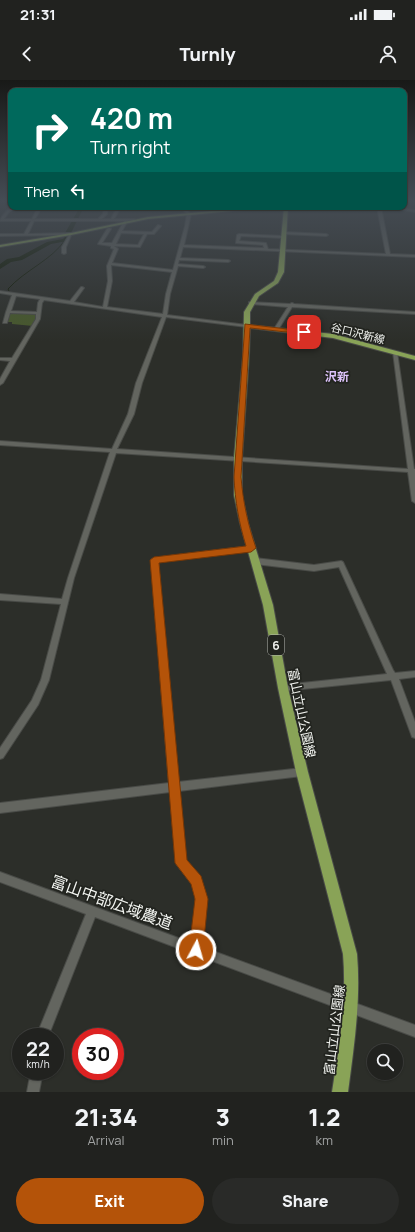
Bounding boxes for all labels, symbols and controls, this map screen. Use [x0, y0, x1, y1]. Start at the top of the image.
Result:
text: 21:31 [20, 4, 56, 25]
text: Turnly [180, 42, 235, 66]
icon: back [16, 43, 38, 65]
icon: person [377, 43, 399, 65]
text: 420 m [90, 99, 173, 137]
icon: right [24, 104, 76, 156]
text: Turn right [90, 135, 171, 159]
icon: left [67, 180, 89, 202]
text: Then [24, 181, 59, 202]
pin [287, 315, 321, 349]
street label: 谷口沢新線 [330, 319, 386, 347]
icon: arrive [293, 321, 315, 343]
district label: 沢新 [325, 368, 349, 385]
road number: 6 [268, 635, 284, 655]
street label: 富山立山公園線 [284, 667, 320, 759]
street label: 富山中部広域農道 [48, 870, 176, 934]
position arrow [175, 929, 217, 971]
street label: 富山立山公園線 [320, 984, 348, 1076]
speed limit sign: 30 [72, 1028, 124, 1080]
text: 22 [26, 1035, 50, 1062]
map controls [367, 1044, 403, 1080]
button: search [367, 1044, 403, 1080]
text: km/h [26, 1057, 50, 1071]
text: 21:34 [75, 1100, 137, 1133]
text: 3 [216, 1100, 230, 1133]
text: 1.2 [308, 1100, 340, 1133]
text: Arrival [87, 1131, 125, 1149]
text: min [212, 1131, 234, 1149]
text: km [316, 1131, 333, 1149]
button: Exit [16, 1178, 204, 1224]
button: Share [212, 1178, 399, 1224]

